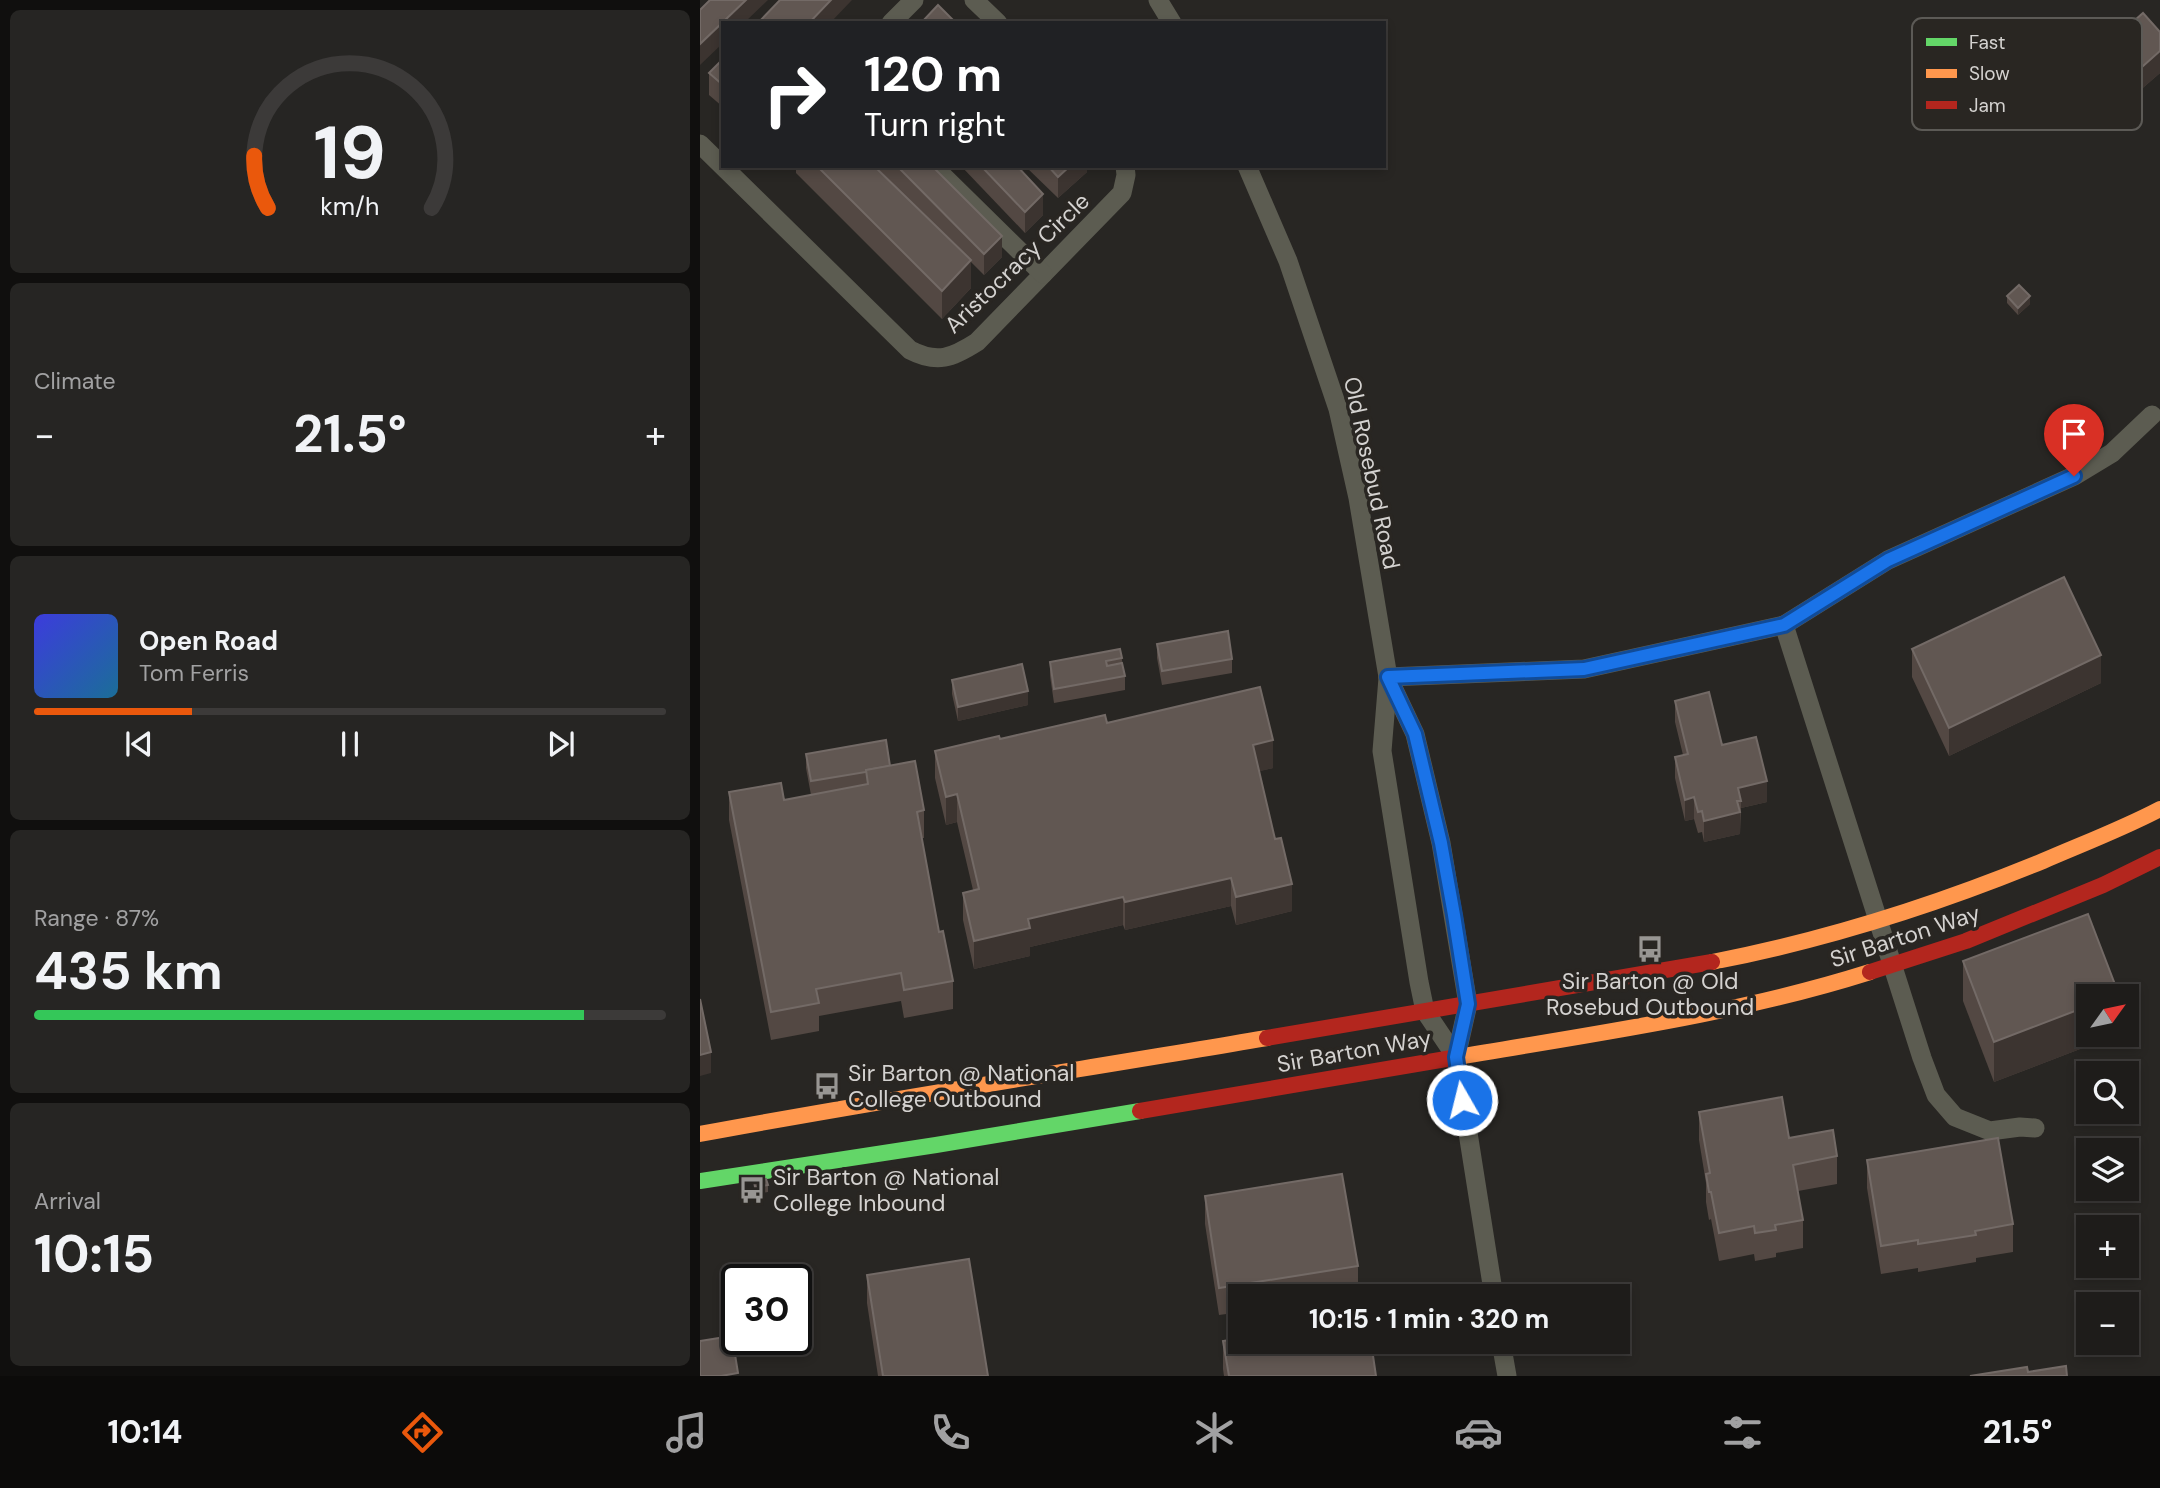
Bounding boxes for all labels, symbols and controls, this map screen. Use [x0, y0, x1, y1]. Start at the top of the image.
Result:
legend [1912, 18, 2142, 130]
text: Fast [1969, 30, 2005, 55]
text: 120 m [864, 42, 1002, 106]
icon: right [749, 49, 840, 140]
text: Slow [1969, 61, 2010, 86]
text: Jam [1969, 93, 2006, 118]
text: Turn right [864, 104, 1006, 146]
text: 19 [314, 106, 386, 201]
street label: Aristocracy Circle [938, 186, 1096, 340]
text: km/h [320, 189, 380, 222]
text: Climate [34, 366, 116, 396]
street label: Old Rosebud Road [1337, 374, 1407, 572]
text: 21.5° [293, 400, 407, 468]
pin [2044, 404, 2104, 476]
text: − [34, 410, 55, 460]
text: + [645, 410, 666, 460]
icon: arrive [2055, 415, 2093, 453]
text: Open Road [139, 624, 278, 658]
text: Tom Ferris [139, 658, 249, 688]
icon: previous [120, 725, 158, 763]
icon: pause [331, 725, 369, 763]
icon: next [542, 725, 580, 763]
street label: Sir Barton Way [1826, 898, 1984, 974]
text: Range · 87% [34, 903, 159, 933]
bus stop icon: Sir Barton @ Old Rosebud Outbound [1635, 934, 1665, 964]
text: 435 km [34, 937, 223, 1005]
place label: Sir Barton @ Old Rosebud Outbound [1546, 966, 1754, 1022]
north arrow [2076, 984, 2138, 1046]
map controls [2076, 984, 2139, 1355]
street label: Sir Barton Way [1275, 1023, 1434, 1079]
place label: Sir Barton @ National College Outbound [848, 1058, 1074, 1114]
button: search [2076, 1061, 2139, 1124]
position arrow [1425, 1063, 1499, 1137]
bus stop icon: Sir Barton @ National College Outbound [812, 1071, 842, 1101]
button: layers [2076, 1138, 2139, 1201]
place label: Sir Barton @ National College Inbound [773, 1162, 999, 1218]
bus stop icon: Sir Barton @ National College Inbound [737, 1175, 767, 1205]
text: Arrival [34, 1186, 101, 1216]
button: + [2076, 1215, 2139, 1278]
text: 10:15 [34, 1220, 154, 1288]
speed limit sign: 30 [721, 1264, 812, 1355]
button: − [2076, 1292, 2139, 1355]
text: 10:15 · 1 min · 320 m [1309, 1302, 1549, 1336]
icon: directions [398, 1408, 447, 1457]
icon: music [662, 1408, 711, 1457]
icon: phone [926, 1408, 975, 1457]
icon: climate [1190, 1408, 1239, 1457]
icon: car [1454, 1408, 1503, 1457]
icon: filters [1718, 1408, 1767, 1457]
text: 10:14 [108, 1411, 182, 1453]
text: 21.5° [1983, 1411, 2052, 1453]

